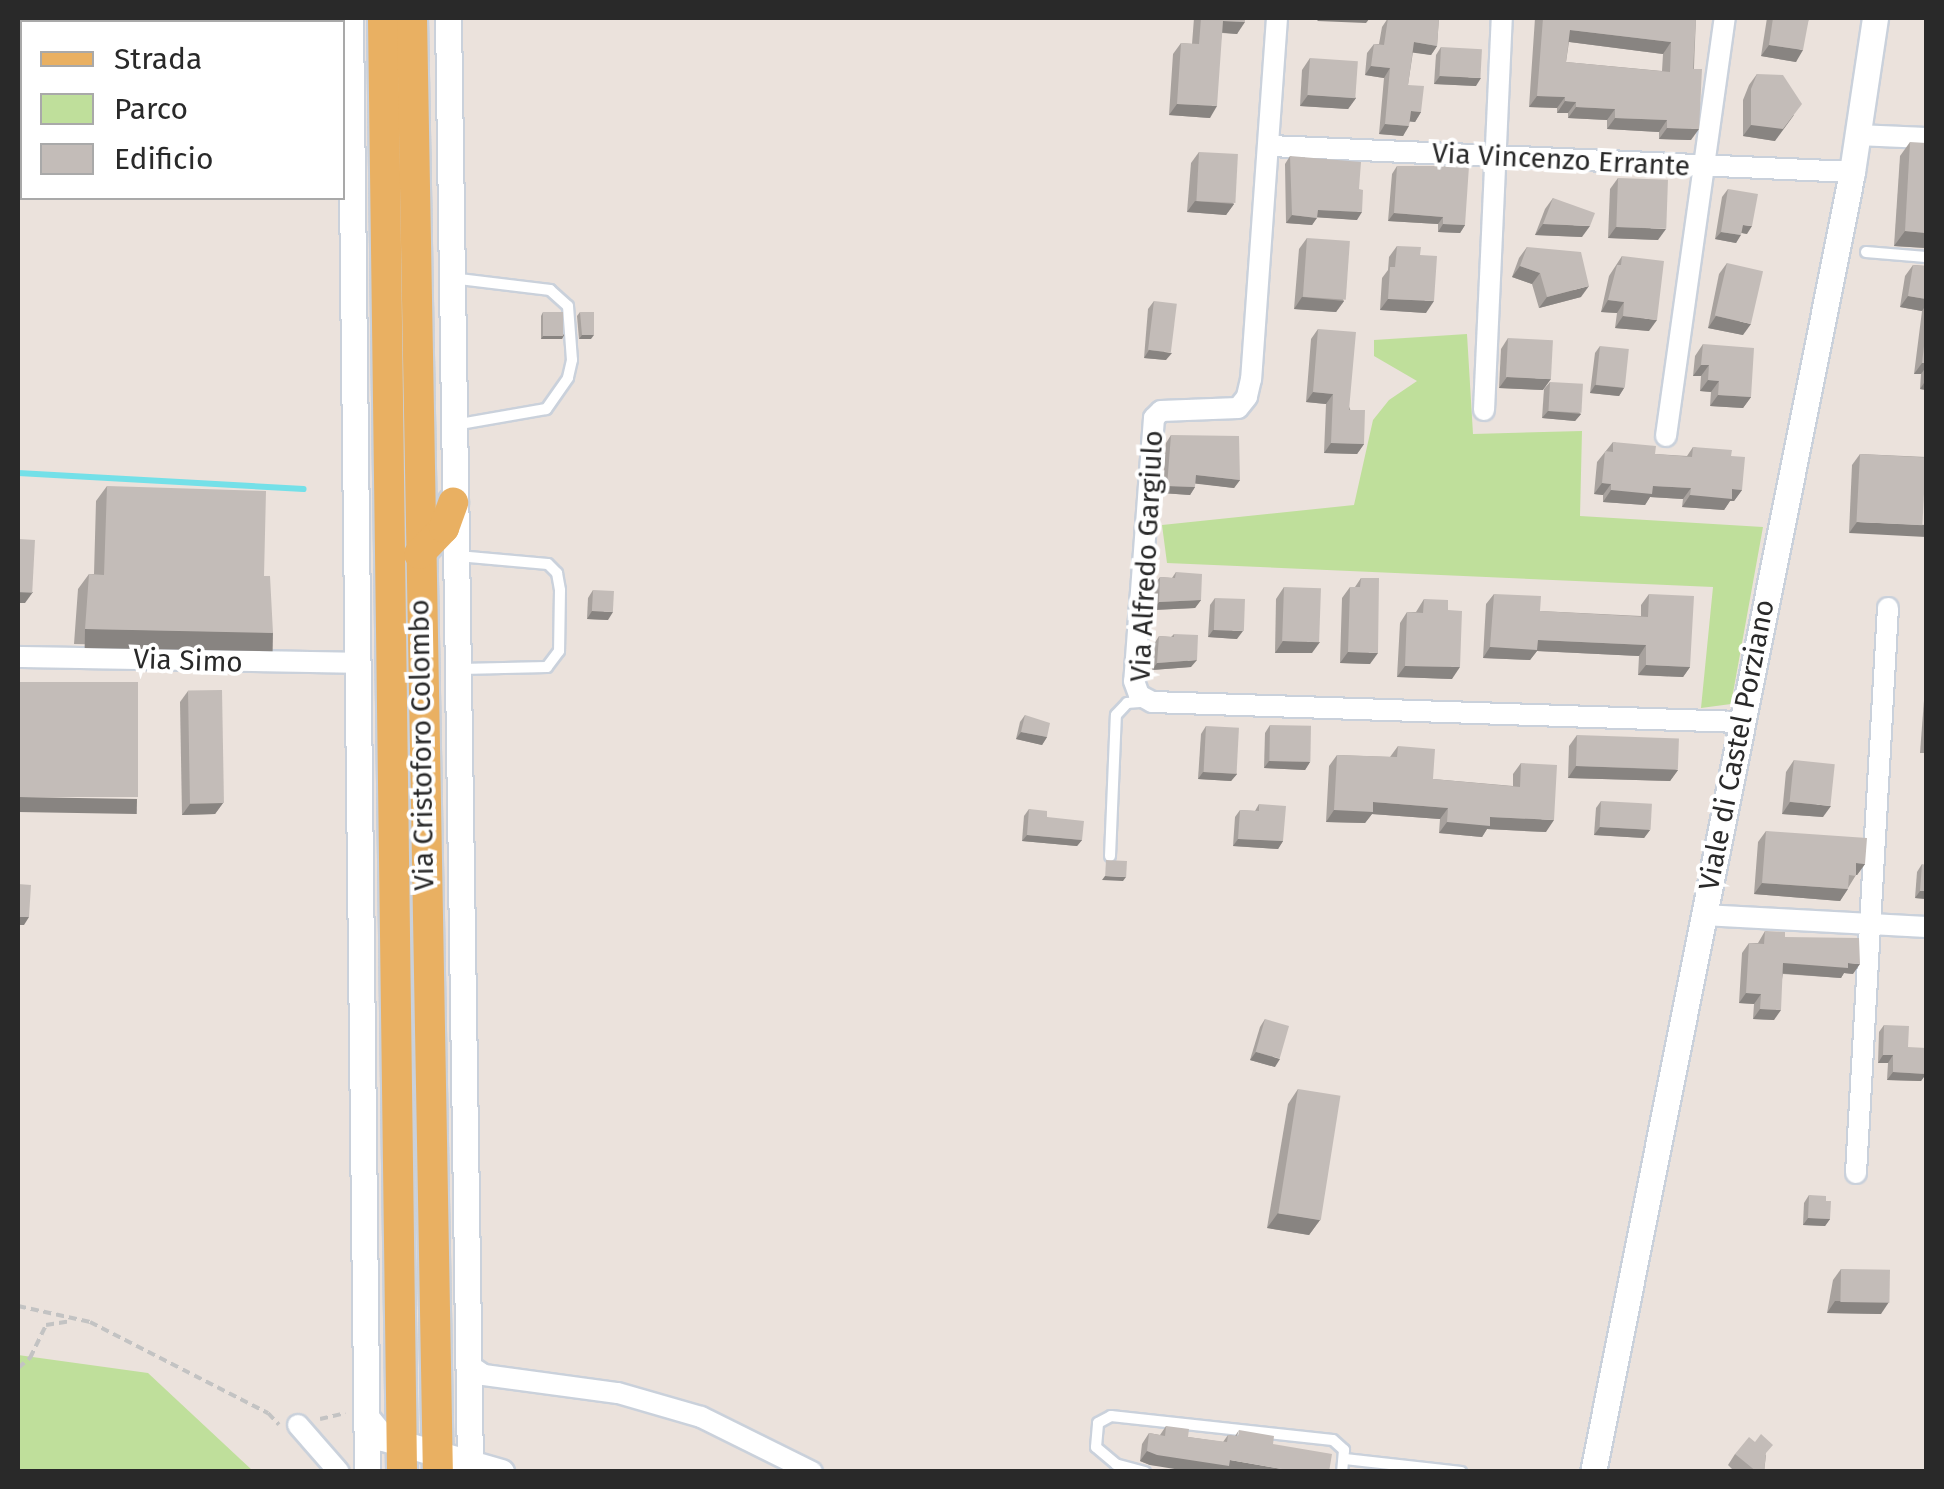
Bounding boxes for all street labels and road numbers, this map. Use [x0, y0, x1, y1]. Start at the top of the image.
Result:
street label: Via Vincenzo Errante [1431, 136, 1691, 184]
street label: Via Alfredo Gargiulo [1124, 429, 1170, 683]
street label: Viale di Castel Porziano [1692, 597, 1782, 893]
street label: Via Cristoforo Colombo [403, 599, 441, 891]
street label: Via Simo [133, 642, 243, 680]

